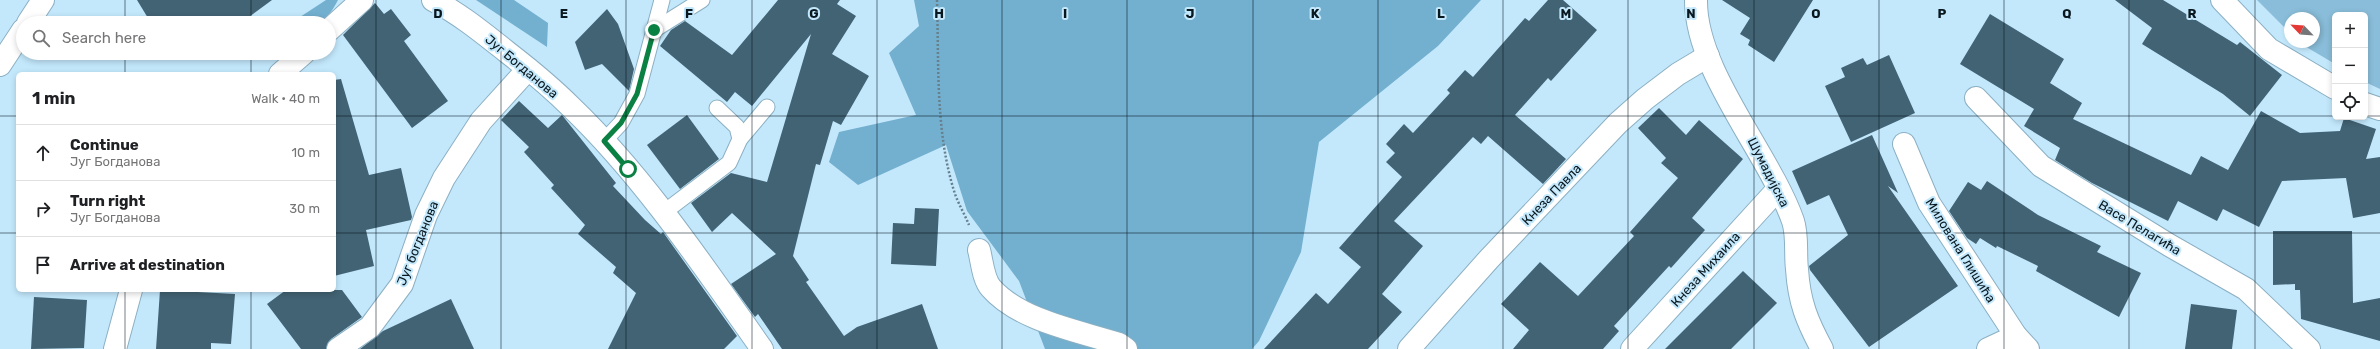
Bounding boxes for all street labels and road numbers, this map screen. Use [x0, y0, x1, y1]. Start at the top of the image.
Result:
street label: Југ Богданова [482, 32, 561, 101]
street label: Шумадијска [1745, 135, 1792, 209]
street label: Кнеза Павла [1519, 161, 1584, 228]
street label: Милована Глишића [1922, 195, 1999, 305]
street label: Васе Пелагића [2096, 197, 2184, 258]
street label: Југ богданова [394, 199, 441, 288]
street label: Кнеза Михаила [1668, 229, 1743, 310]

